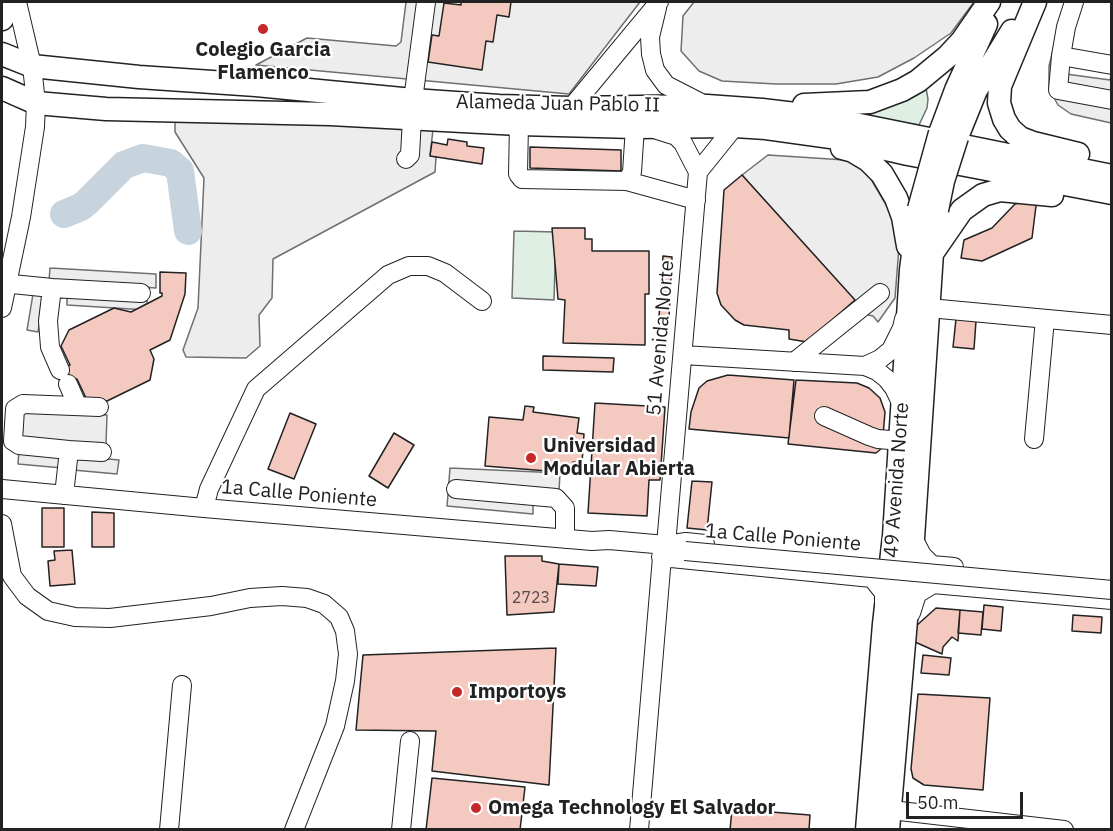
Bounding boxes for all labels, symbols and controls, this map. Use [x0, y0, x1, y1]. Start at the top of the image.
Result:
marker: Colegio Garcia Flamenco [256, 22, 270, 36]
place label: Colegio Garcia Flamenco [195, 38, 331, 85]
street label: Alameda Juan Pablo II [456, 90, 660, 118]
street label: 51 Avenida Norte [642, 259, 680, 417]
street label: 49 Avenida Norte [880, 401, 914, 559]
place label: Universidad Modular Abierta [543, 434, 695, 481]
marker: Universidad Modular Abierta [524, 451, 538, 465]
street label: 1a Calle Poniente [220, 475, 378, 513]
street label: 1a Calle Poniente [704, 519, 862, 557]
house number: 2723 [512, 588, 550, 608]
place label: Importoys [469, 680, 566, 704]
marker: Importoys [450, 685, 464, 699]
scale bar [909, 780, 1026, 818]
text: 50 m [917, 791, 959, 814]
place label: Omega Technology El Salvador [488, 796, 776, 820]
marker: Omega Technology El Salvador [469, 801, 483, 815]

